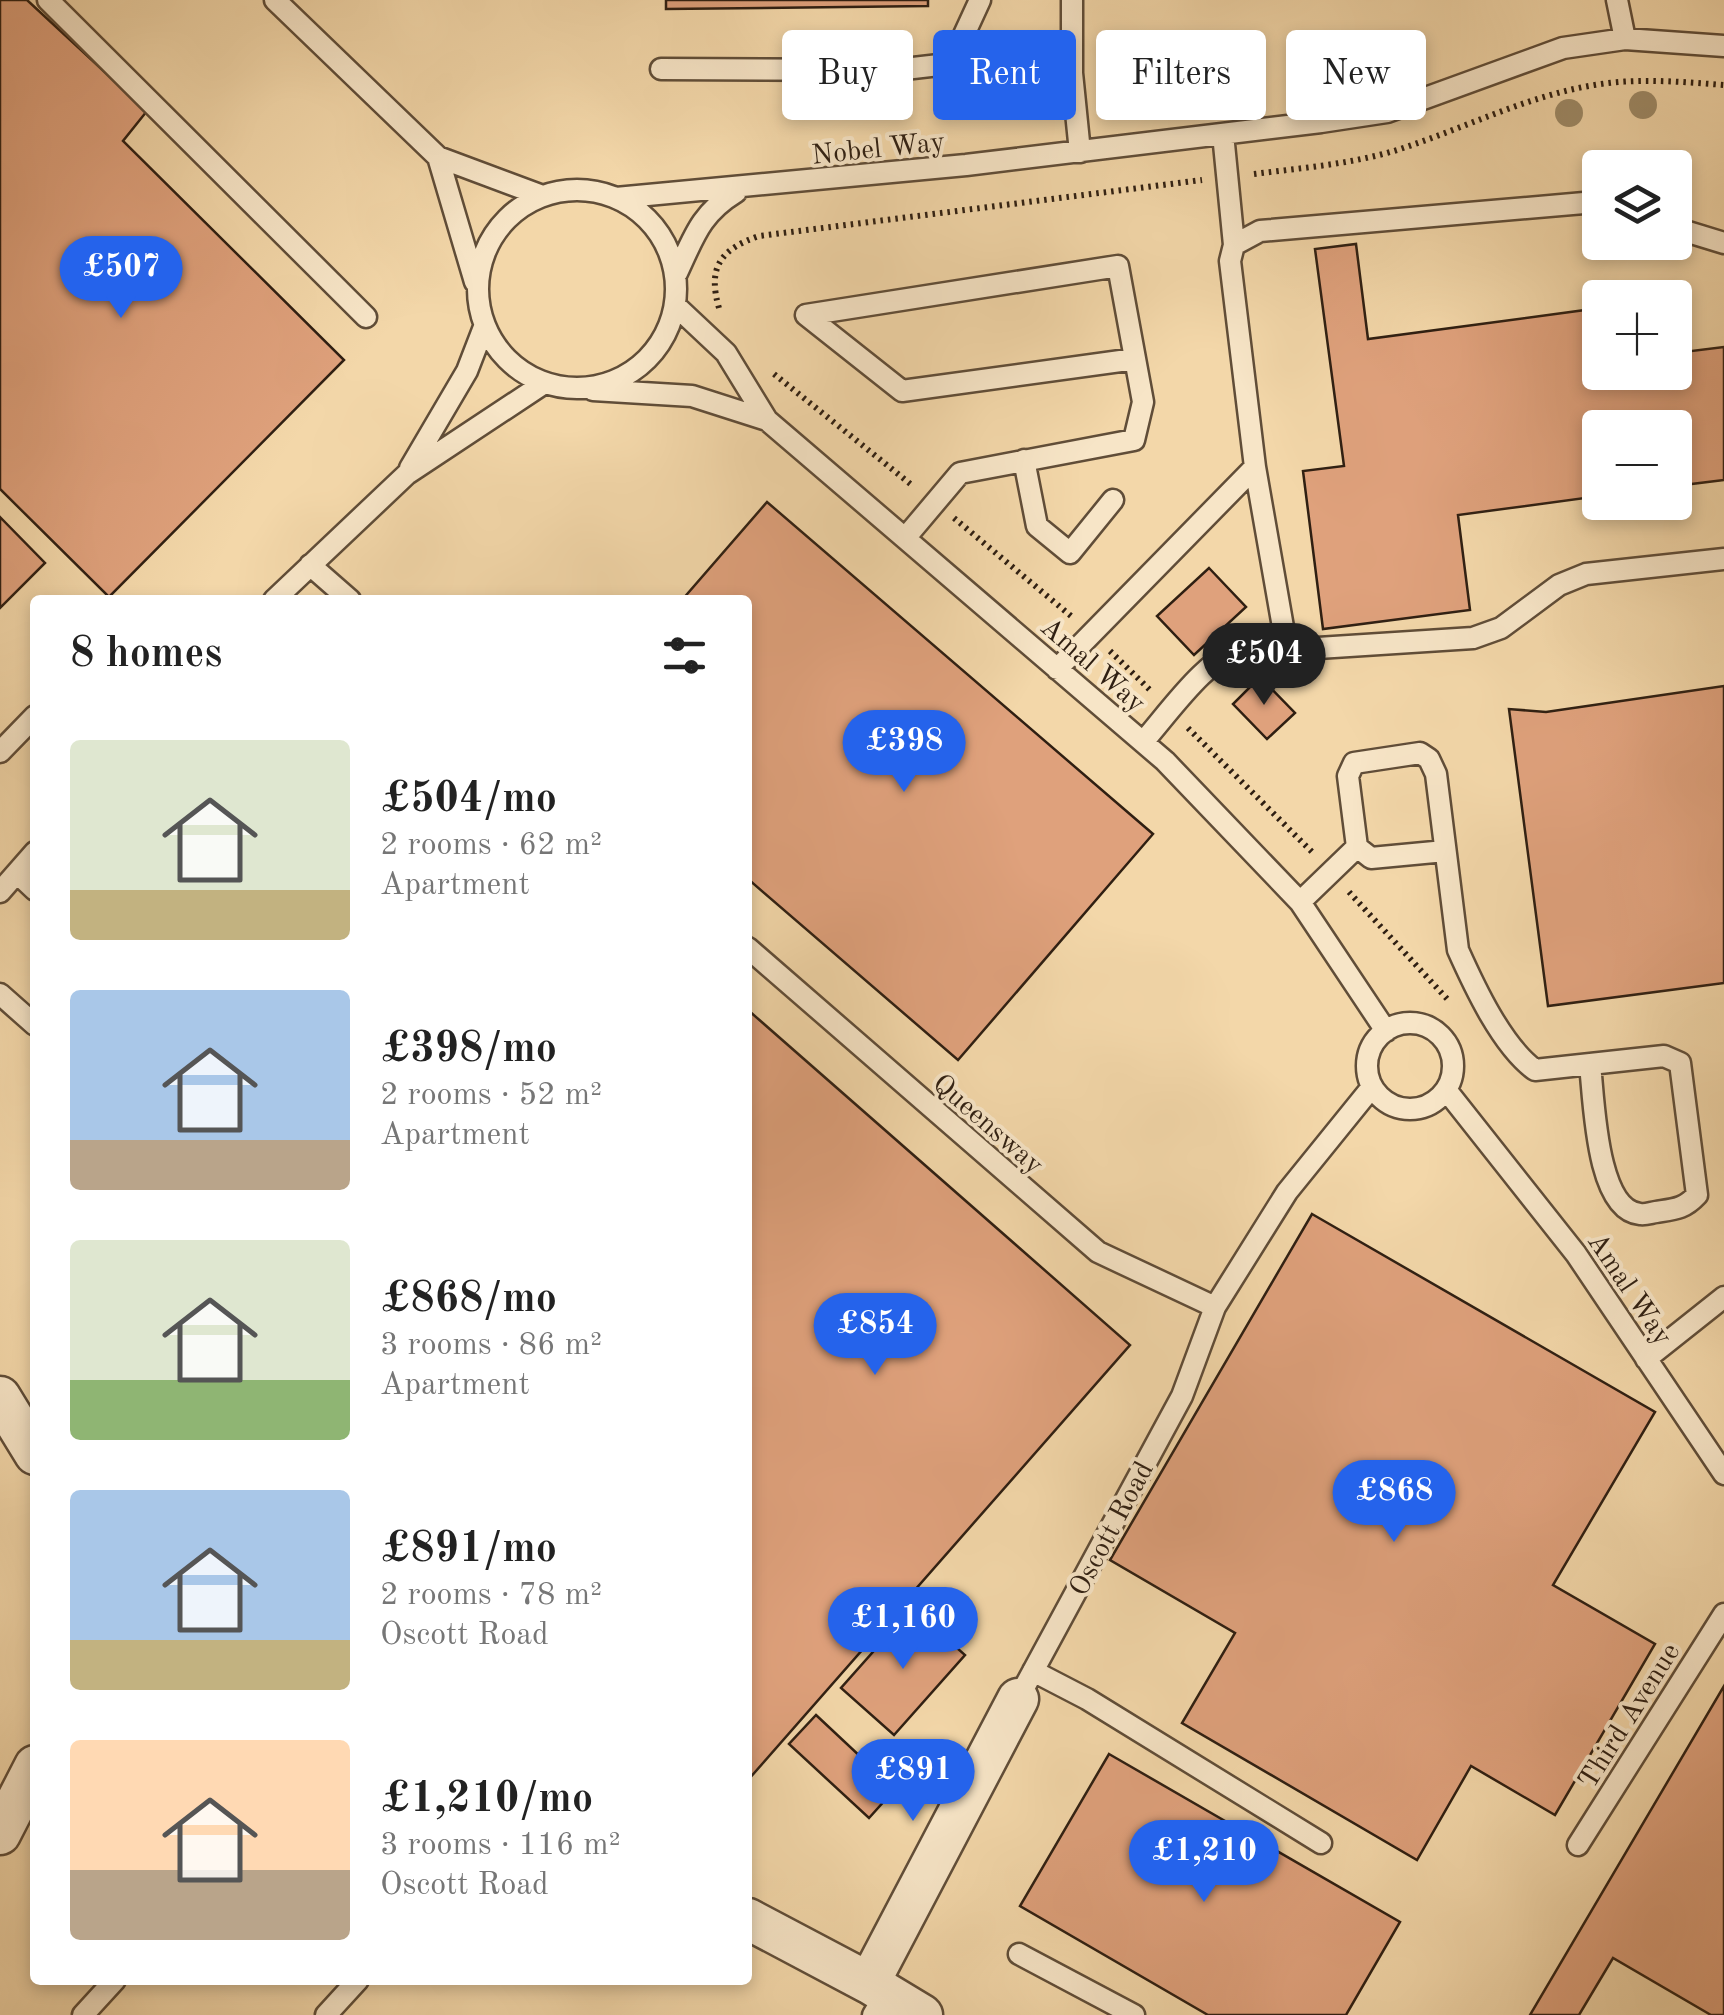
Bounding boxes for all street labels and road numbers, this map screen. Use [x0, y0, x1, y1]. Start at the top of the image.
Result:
street label: Nobel Way [810, 129, 947, 171]
street label: Amal Way [1034, 613, 1150, 719]
street label: Queensway [926, 1070, 1048, 1181]
street label: Amal Way [1581, 1228, 1676, 1351]
street label: Oscott Road [1066, 1458, 1160, 1601]
street label: Third Avenue [1575, 1639, 1686, 1794]

